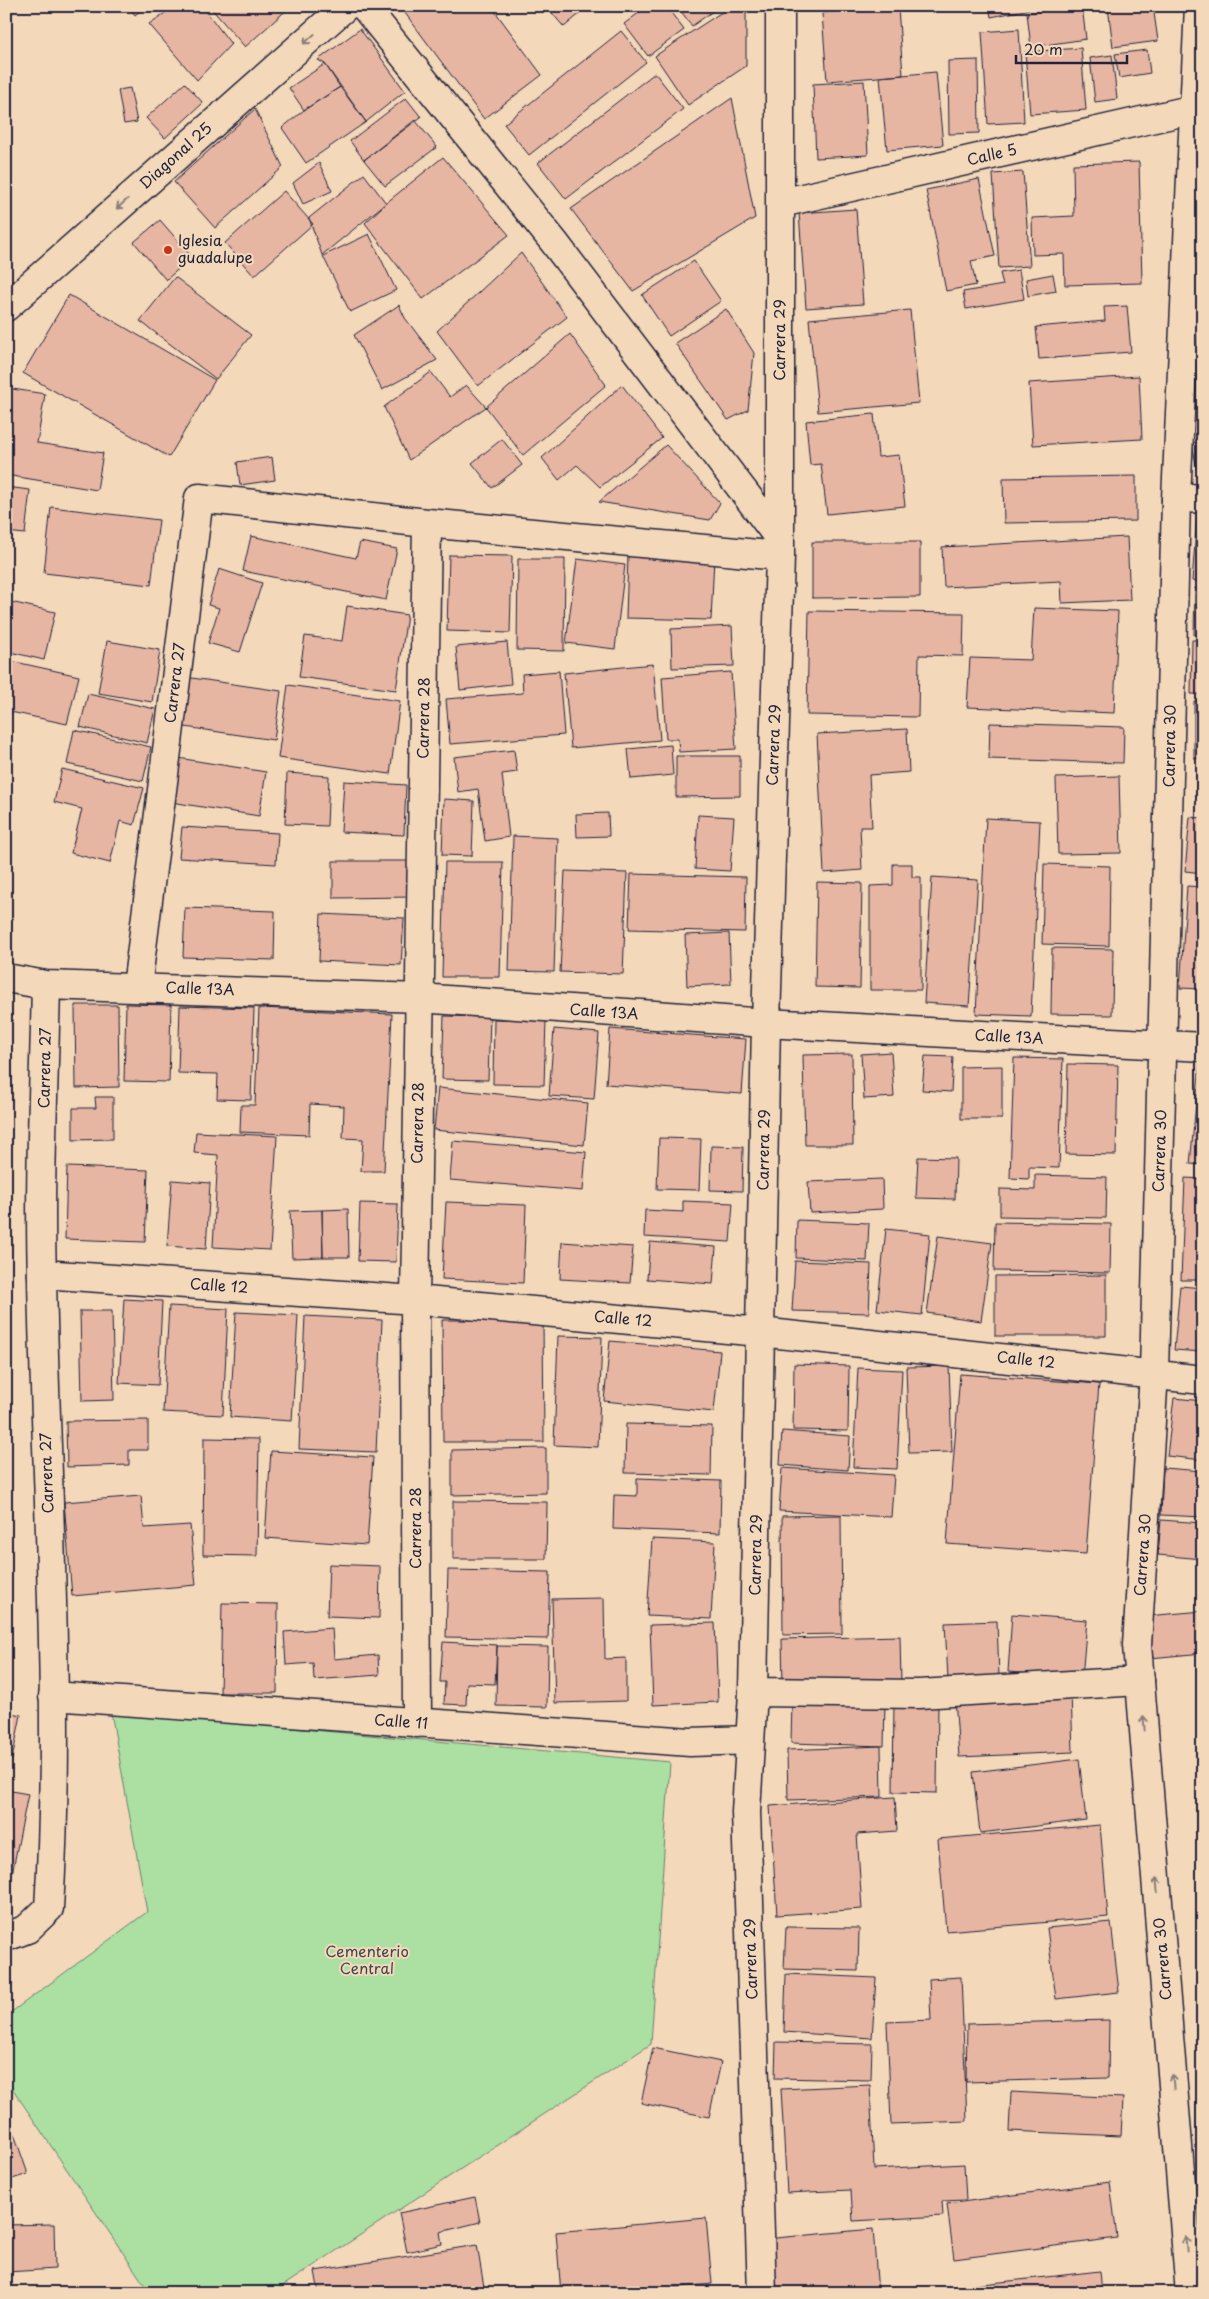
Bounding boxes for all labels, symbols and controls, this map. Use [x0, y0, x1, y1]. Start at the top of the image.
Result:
scale bar [1016, 32, 1128, 64]
one-way arrow [303, 33, 316, 44]
text: 20 m [1024, 37, 1063, 60]
street label: Diagonal 25 [134, 116, 216, 194]
street label: Calle 5 [964, 137, 1019, 170]
one-way arrow [116, 198, 129, 209]
place label: Iglesia guadalupe [178, 228, 253, 268]
marker: Iglesia guadalupe [162, 244, 174, 256]
street label: Carrera 29 [767, 299, 790, 381]
street label: Carrera 27 [157, 641, 190, 724]
street label: Carrera 28 [410, 677, 435, 759]
street label: Carrera 29 [760, 704, 785, 786]
street label: Carrera 30 [1156, 704, 1181, 788]
street label: Calle 13A [165, 975, 235, 1000]
street label: Calle 13A [569, 997, 639, 1024]
street label: Calle 13A [974, 1022, 1044, 1049]
street label: Carrera 27 [31, 1027, 56, 1109]
street label: Carrera 28 [404, 1082, 429, 1164]
street label: Carrera 29 [750, 1109, 775, 1191]
street label: Carrera 30 [1146, 1109, 1171, 1193]
street label: Calle 12 [189, 1271, 249, 1298]
street label: Calle 12 [593, 1303, 653, 1332]
street label: Calle 12 [996, 1344, 1056, 1373]
street label: Carrera 27 [33, 1432, 58, 1514]
street label: Carrera 28 [403, 1487, 426, 1569]
street label: Carrera 30 [1127, 1513, 1156, 1597]
street label: Carrera 29 [742, 1514, 767, 1596]
street label: Calle 11 [373, 1707, 429, 1734]
one-way arrow [1139, 1716, 1149, 1732]
one-way arrow [1152, 1878, 1162, 1894]
street label: Carrera 30 [1146, 1917, 1177, 2001]
street label: Carrera 29 [737, 1918, 762, 2000]
park label: Cementerio Central [325, 1939, 409, 1979]
one-way arrow [1168, 2074, 1178, 2090]
one-way arrow [1182, 2236, 1191, 2252]

